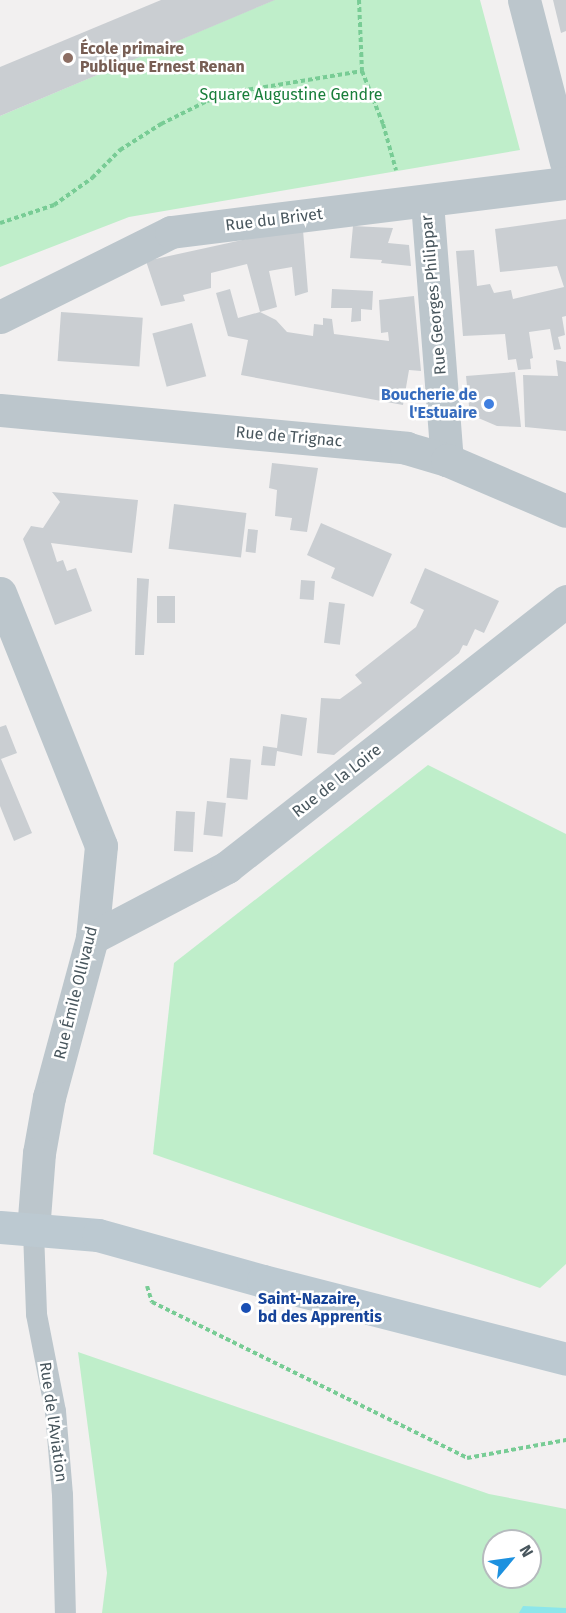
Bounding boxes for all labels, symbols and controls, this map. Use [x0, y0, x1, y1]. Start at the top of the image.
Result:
place label: École primaire Publique Ernest Renan [80, 39, 245, 77]
marker: École primaire Publique Ernest Renan [61, 51, 75, 65]
park label: Square Augustine Gendre [199, 85, 383, 105]
street label: Rue du Brivet [224, 205, 324, 235]
street label: Rue Georges Philippar [417, 214, 451, 376]
place label: Boucherie de l'Estuaire [381, 385, 477, 423]
marker: Boucherie de l'Estuaire [482, 397, 496, 411]
street label: Rue de Trignac [235, 423, 343, 451]
street label: Rue de la Loire [289, 740, 385, 822]
street label: Rue Émile Ollivaud [50, 925, 102, 1061]
place label: Saint-Nazaire, bd des Apprentis [258, 1289, 382, 1327]
marker: Saint-Nazaire, bd des Apprentis [239, 1301, 253, 1315]
street label: Rue de l'Aviation [35, 1361, 71, 1483]
north arrow [482, 1529, 542, 1589]
text: N [516, 1542, 537, 1560]

